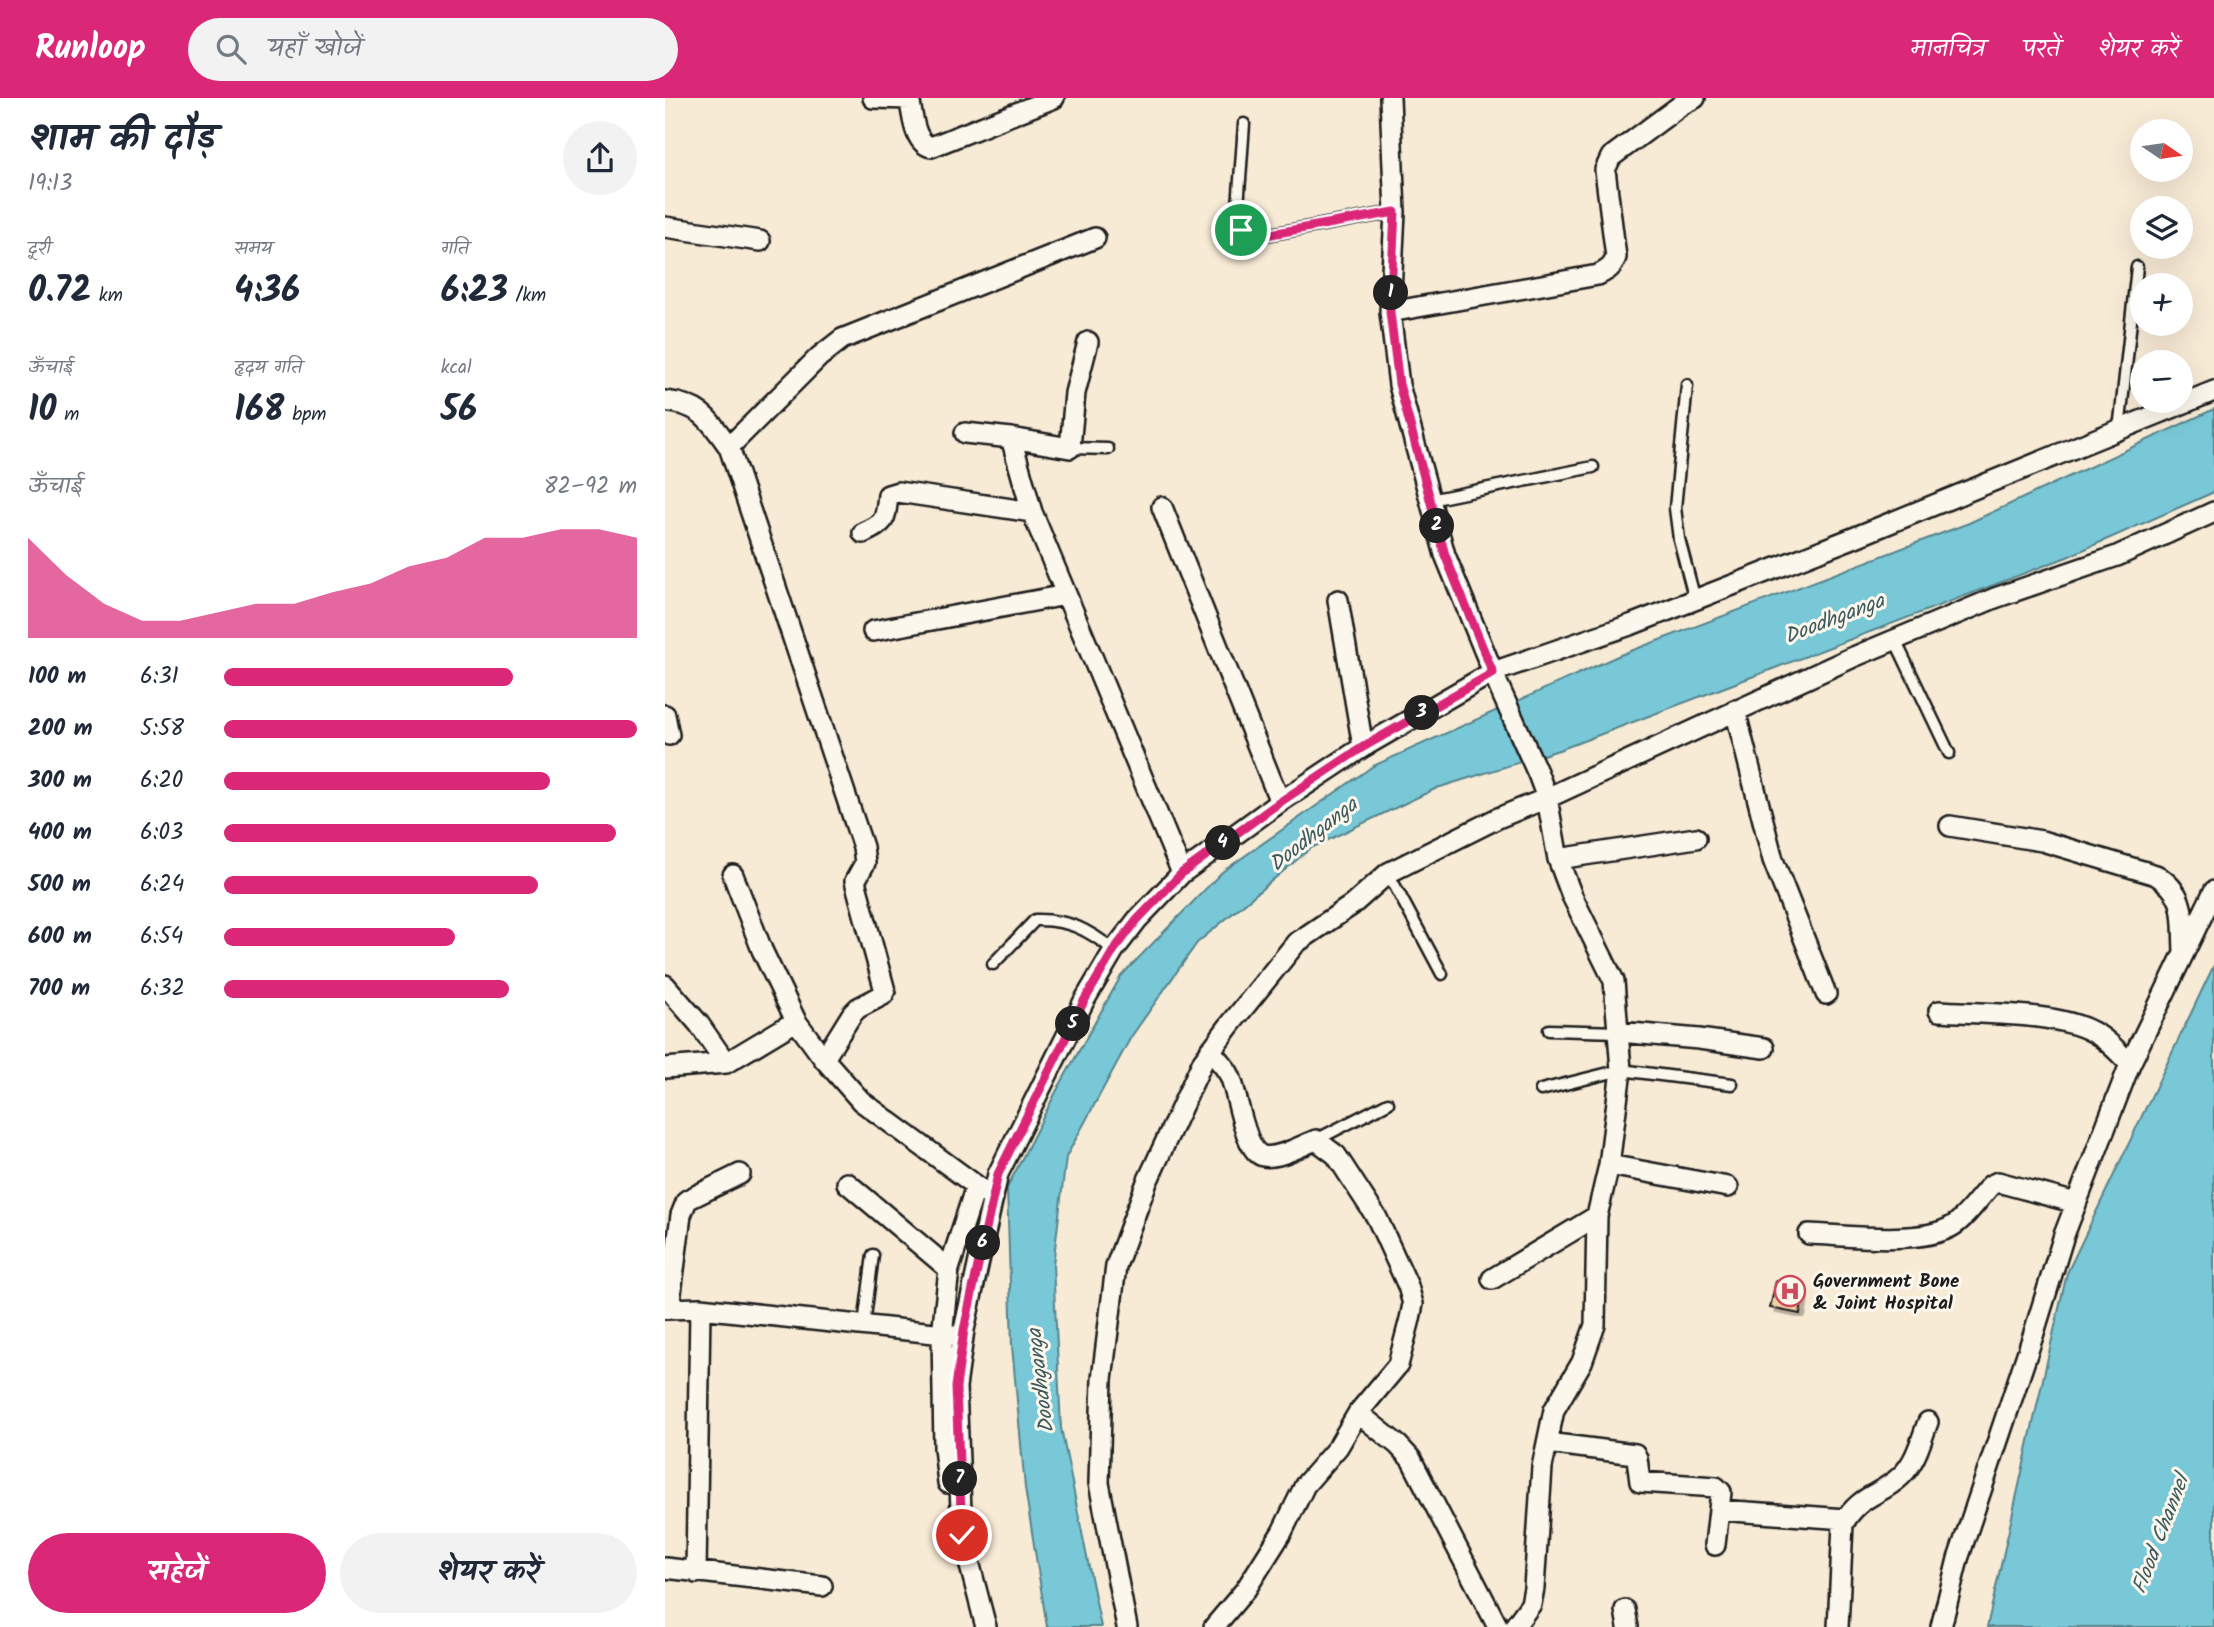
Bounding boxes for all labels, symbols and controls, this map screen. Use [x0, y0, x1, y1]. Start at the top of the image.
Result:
search box [188, 18, 678, 81]
text: Runloop [35, 23, 146, 76]
text: यहाँ खोजें [268, 28, 362, 70]
icon: search [212, 30, 250, 68]
text: मानचित्र [1910, 30, 1985, 69]
text: परतें [2023, 30, 2060, 69]
text: शेयर करें [2098, 30, 2179, 69]
text: शाम की दौड़ [28, 110, 216, 170]
north arrow [2130, 119, 2193, 182]
map controls [2130, 119, 2193, 413]
button: share [563, 121, 637, 195]
text: 19:13 [28, 166, 72, 202]
button: layers [2130, 196, 2193, 259]
pin [1211, 200, 1271, 260]
icon: arrive [1222, 211, 1260, 249]
text: दूरी [28, 234, 51, 264]
text: समय [234, 234, 272, 264]
text: गति [441, 234, 469, 264]
text: 0.72 [28, 264, 91, 320]
text: 4:36 [234, 264, 300, 320]
text: 6:23 [441, 264, 508, 320]
button: + [2130, 273, 2193, 336]
pin: 1 [1373, 276, 1409, 310]
text: 1 [1388, 277, 1393, 307]
text: km [91, 281, 123, 311]
text: /km [508, 281, 546, 311]
button: − [2130, 350, 2193, 413]
text: ऊँचाई [28, 353, 73, 383]
text: हृदय गति [234, 353, 302, 383]
text: kcal [441, 353, 472, 383]
text: 10 [28, 383, 57, 439]
text: 168 [234, 383, 285, 439]
text: 56 [441, 383, 477, 439]
text: m [57, 400, 79, 430]
text: bpm [285, 400, 326, 430]
text: ऊँचाई [28, 469, 83, 505]
text: 82–92 m [544, 469, 637, 505]
pin: 2 [1419, 508, 1455, 544]
text: 2 [1431, 510, 1442, 540]
water label: Doodhganga [1780, 585, 1891, 654]
text: 100 m [28, 659, 86, 695]
text: 6:31 [140, 659, 179, 695]
pin: 3 [1405, 696, 1439, 730]
text: 3 [1416, 697, 1427, 727]
text: 200 m [28, 711, 93, 747]
text: 5:58 [140, 711, 184, 747]
text: 300 m [28, 763, 92, 799]
text: 6:20 [140, 763, 183, 799]
water label: Doodhganga [1262, 789, 1366, 881]
text: 400 m [28, 815, 92, 851]
text: 6:03 [140, 815, 183, 851]
pin: 4 [1205, 826, 1241, 860]
text: 4 [1217, 827, 1228, 857]
text: 500 m [28, 867, 91, 903]
text: 6:24 [140, 867, 184, 903]
text: 600 m [28, 919, 92, 955]
text: 6:54 [140, 919, 183, 955]
text: 700 m [28, 971, 90, 1007]
text: 6:32 [140, 971, 185, 1007]
pin: 5 [1055, 1006, 1091, 1042]
text: 5 [1068, 1008, 1077, 1038]
pin: 6 [965, 1226, 1001, 1260]
text: 6 [977, 1227, 988, 1257]
place label: Government Bone & Joint Hospital [1813, 1267, 1959, 1319]
hospital icon: Government Bone & Joint Hospital [1773, 1274, 1807, 1308]
water label: Doodhganga [1019, 1325, 1064, 1435]
pin: 7 [943, 1462, 977, 1496]
text: 7 [955, 1463, 964, 1493]
water label: Flood Channel [2124, 1467, 2201, 1599]
pin [932, 1505, 992, 1565]
icon: check [943, 1516, 981, 1554]
button: सहेजें [28, 1533, 326, 1613]
button: शेयर करें [340, 1533, 637, 1613]

